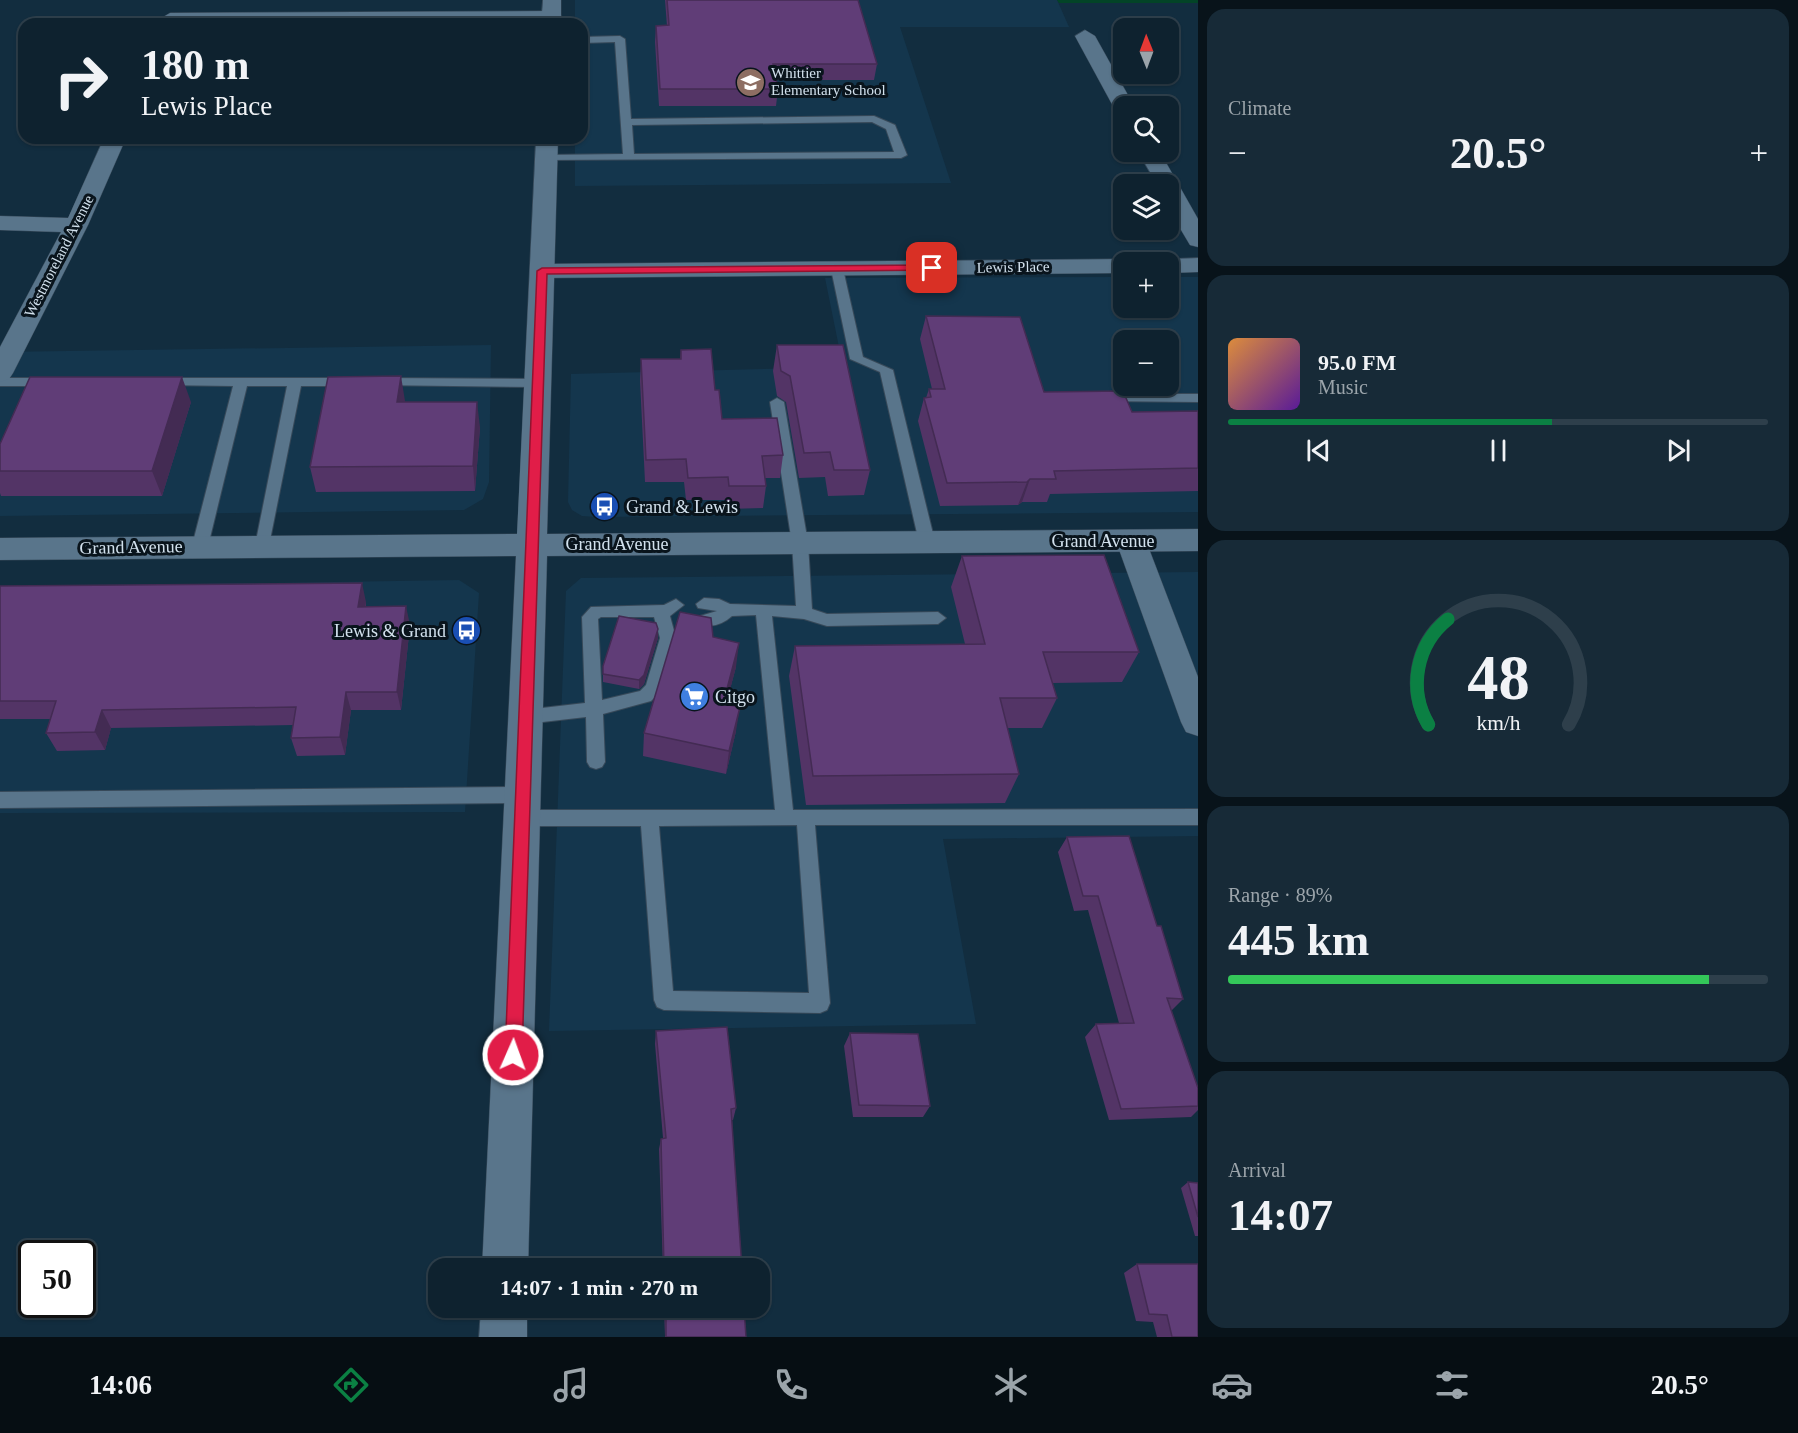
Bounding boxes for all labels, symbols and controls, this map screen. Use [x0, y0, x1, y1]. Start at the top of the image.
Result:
north arrow [1113, 18, 1179, 84]
map controls [1113, 18, 1179, 396]
icon: right [42, 42, 120, 120]
text: 180 m [141, 42, 250, 88]
place label: Whittier Elementary School [771, 65, 886, 98]
school or university icon: Whittier Elementary School [734, 66, 766, 98]
text: Lewis Place [141, 91, 272, 121]
button: search [1113, 96, 1179, 162]
text: Climate [1228, 97, 1291, 119]
text: 20.5° [1450, 128, 1546, 178]
text: − [1228, 135, 1247, 171]
text: + [1749, 135, 1768, 171]
button: layers [1113, 174, 1179, 240]
street label: Westmoreland Avenue [21, 192, 97, 320]
pin [906, 242, 957, 293]
icon: arrive [915, 251, 948, 284]
button: + [1113, 252, 1179, 318]
street label: Lewis Place [976, 258, 1050, 276]
button: − [1113, 330, 1179, 396]
text: 95.0 FM [1318, 350, 1396, 375]
text: Music [1318, 376, 1368, 398]
icon: previous [1302, 434, 1335, 467]
icon: pause [1482, 434, 1515, 467]
icon: next [1662, 434, 1695, 467]
bus stop icon: Grand & Lewis [589, 491, 621, 523]
place label: Grand & Lewis [626, 497, 738, 517]
street label: Grand Avenue [1051, 531, 1155, 551]
street label: Grand Avenue [565, 534, 669, 554]
street label: Grand Avenue [79, 536, 183, 558]
bus stop icon: Lewis & Grand [451, 615, 483, 647]
place label: Lewis & Grand [334, 621, 446, 641]
text: 48 [1467, 644, 1529, 713]
supermarket icon: Citgo [678, 681, 710, 713]
place label: Citgo [715, 687, 755, 707]
text: km/h [1476, 712, 1520, 736]
text: Range · 89% [1228, 884, 1332, 906]
text: 445 km [1228, 915, 1369, 965]
position arrow [481, 1023, 545, 1087]
text: Arrival [1228, 1159, 1286, 1181]
text: 14:07 [1228, 1190, 1333, 1240]
speed limit sign: 50 [18, 1240, 96, 1318]
text: 14:07 · 1 min · 270 m [500, 1275, 698, 1300]
icon: directions [330, 1364, 372, 1406]
icon: music [550, 1364, 592, 1406]
icon: phone [770, 1364, 812, 1406]
icon: climate [990, 1364, 1032, 1406]
icon: car [1211, 1364, 1253, 1406]
icon: filters [1431, 1364, 1473, 1406]
text: 14:06 [89, 1370, 152, 1400]
text: 20.5° [1651, 1370, 1709, 1400]

